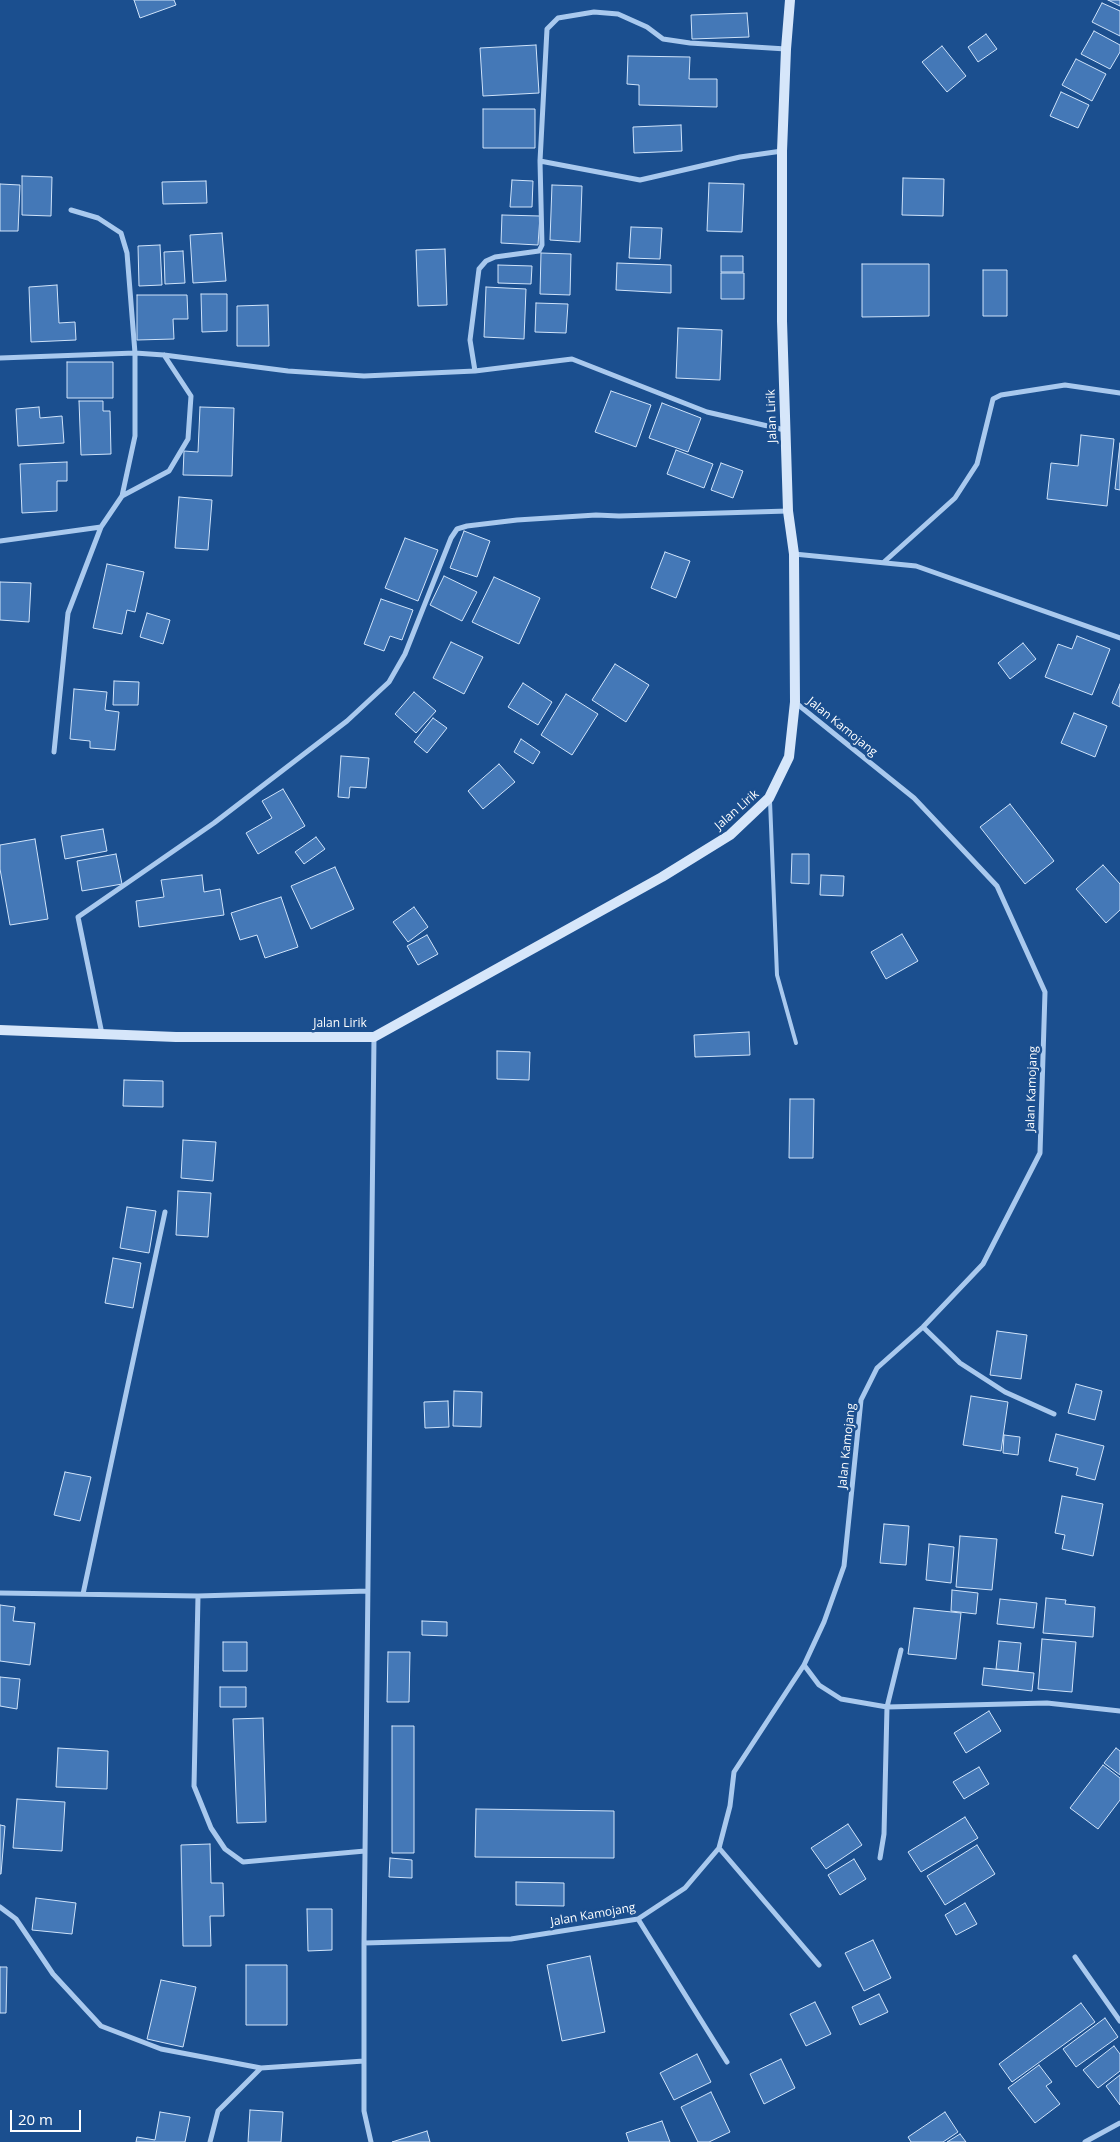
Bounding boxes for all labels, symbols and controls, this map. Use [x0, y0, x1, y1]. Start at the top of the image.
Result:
street label: Jalan Lirik [764, 389, 780, 443]
street label: Jalan Kamojang [804, 694, 880, 760]
street label: Jalan Lirik [712, 787, 762, 833]
street label: Jalan Lirik [313, 1017, 367, 1031]
street label: Jalan Kamojang [1023, 1046, 1041, 1132]
street label: Jalan Kamojang [835, 1402, 859, 1490]
street label: Jalan Kamojang [549, 1900, 637, 1930]
scale bar [12, 2100, 84, 2132]
text: 20 m [18, 2109, 53, 2129]

